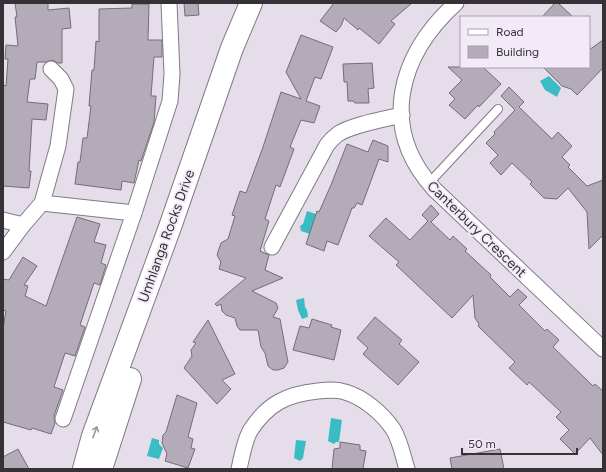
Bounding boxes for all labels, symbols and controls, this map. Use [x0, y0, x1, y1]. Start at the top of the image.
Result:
legend [460, 16, 590, 68]
text: Road [496, 25, 524, 39]
text: Building [496, 45, 539, 59]
street label: Umhlanga Rocks Drive [135, 167, 199, 305]
street label: Canterbury Crescent [423, 178, 530, 281]
one-way arrow [92, 425, 99, 438]
scale bar [462, 430, 577, 456]
text: 50 m [468, 437, 496, 451]

